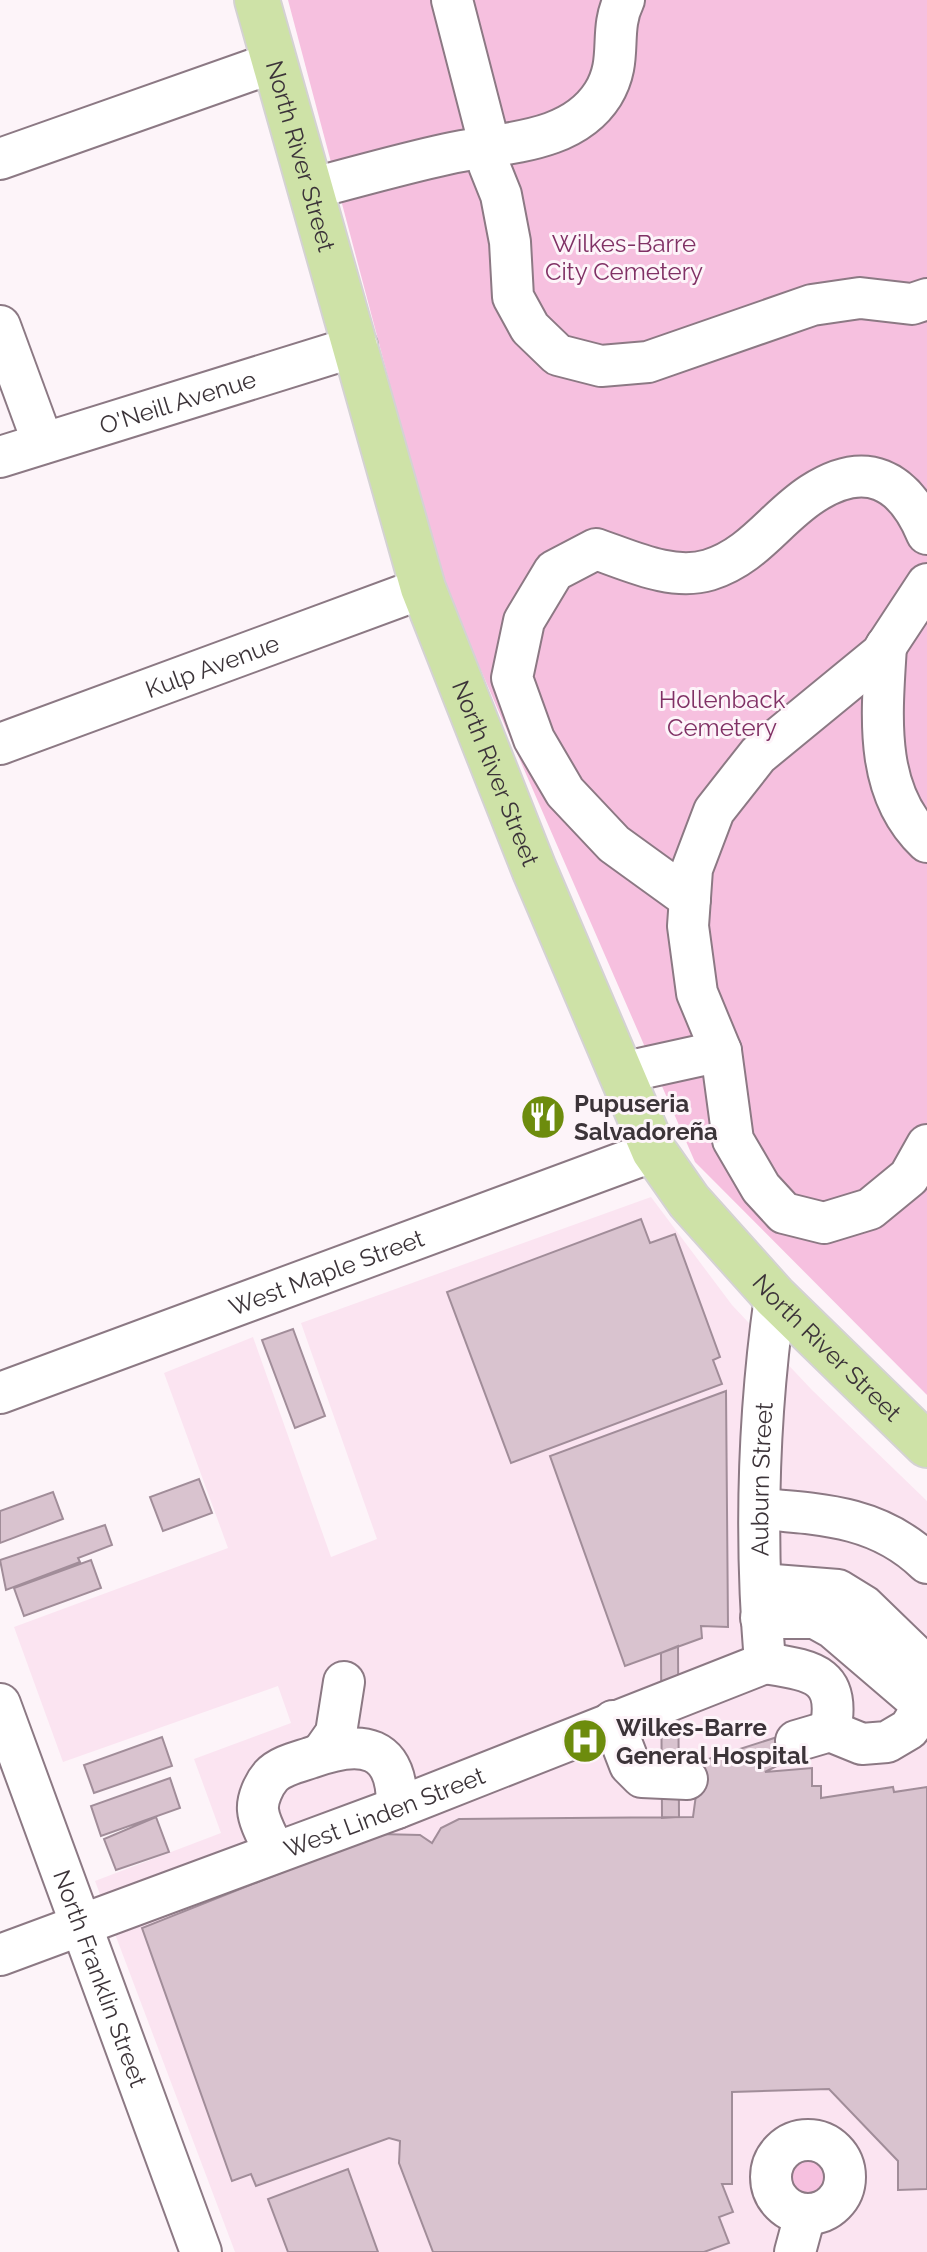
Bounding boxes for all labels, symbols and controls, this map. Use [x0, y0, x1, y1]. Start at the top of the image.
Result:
street label: North River Street [260, 57, 342, 255]
park label: Wilkes-Barre City Cemetery [545, 229, 703, 286]
street label: O'Neill Avenue [96, 364, 259, 440]
street label: Kulp Avenue [141, 628, 283, 704]
street label: North River Street [446, 676, 546, 870]
park label: Hollenback Cemetery [659, 685, 786, 742]
place label: Pupuseria Salvadoreña [574, 1089, 718, 1146]
restaurant icon: Pupuseria Salvadoreña [519, 1093, 567, 1141]
street label: West Maple Street [225, 1223, 428, 1321]
street label: North River Street [747, 1268, 908, 1427]
street label: Auburn Street [745, 1401, 778, 1557]
place label: Wilkes-Barre General Hospital [616, 1713, 809, 1770]
hospital icon: Wilkes-Barre General Hospital [561, 1717, 609, 1765]
street label: West Linden Street [280, 1760, 489, 1863]
street label: North Franklin Street [47, 1866, 154, 2091]

